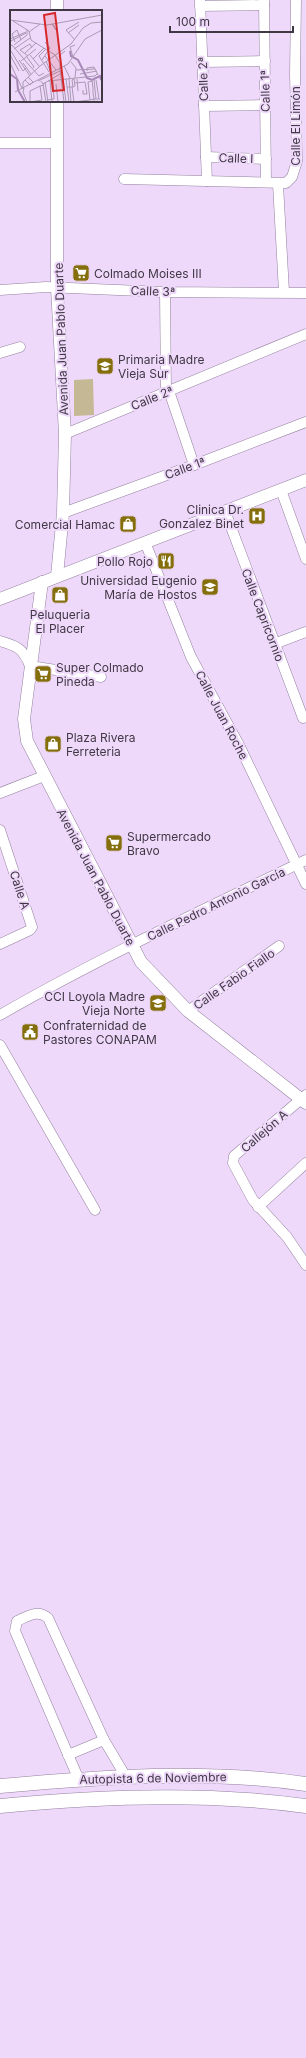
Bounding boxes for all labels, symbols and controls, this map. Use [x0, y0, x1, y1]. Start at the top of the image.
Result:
scale bar [170, 8, 293, 34]
inset map [10, 10, 102, 102]
text: 100 m [176, 14, 210, 29]
street label: Calle 2ª [195, 57, 211, 101]
street label: Calle 1ª [257, 70, 273, 112]
street label: Calle El Limón [288, 86, 303, 166]
street label: Calle I [218, 150, 254, 166]
street label: Avenida Juan Pablo Duarte [51, 262, 71, 416]
supermarket icon: Colmado Moises III [71, 263, 91, 283]
place label: Colmado Moises III [94, 266, 202, 281]
street label: Calle 3ª [131, 283, 175, 299]
place label: Primaria Madre Vieja Sur [118, 352, 205, 381]
school or university icon: Primaria Madre Vieja Sur [95, 356, 115, 376]
street label: Calle 2ª [129, 383, 175, 413]
street label: Calle 1ª [163, 454, 207, 482]
place label: Clinica Dr. Gonzalez Binet [159, 502, 244, 531]
hospital icon: Clinica Dr. Gonzalez Binet [247, 506, 267, 526]
shop icon: Comercial Hamac [118, 514, 138, 534]
place label: Comercial Hamac [15, 517, 115, 532]
restaurant icon: Pollo Rojo [156, 551, 176, 571]
place label: Pollo Rojo [97, 554, 153, 569]
street label: Calle Capricornio [238, 567, 288, 663]
place label: Universidad Eugenio María de Hostos [80, 573, 197, 602]
school or university icon: Universidad Eugenio María de Hostos [200, 577, 220, 597]
shop icon: Peluqueria El Placer [50, 585, 70, 605]
place label: Peluqueria El Placer [30, 607, 90, 636]
place label: Super Colmado Pineda [56, 660, 144, 689]
supermarket icon: Super Colmado Pineda [33, 664, 53, 684]
street label: Calle Juan Roche [192, 668, 252, 762]
place label: Plaza Rivera Ferreteria [66, 730, 135, 759]
shop icon: Plaza Rivera Ferreteria [43, 734, 63, 754]
street label: Avenida Juan Pablo Duarte [54, 806, 138, 948]
place label: Supermercado Bravo [127, 829, 211, 858]
supermarket icon: Supermercado Bravo [104, 833, 124, 853]
street label: Calle Pedro Antonio García [144, 864, 288, 944]
street label: Calle A [7, 869, 33, 911]
street label: Calle Fabio Fiallo [190, 945, 278, 1013]
place label: CCI Loyola Madre Vieja Norte [44, 989, 145, 1018]
school or university icon: CCI Loyola Madre Vieja Norte [148, 993, 168, 1013]
place label: Confraternidad de Pastores CONAPAM [43, 1018, 157, 1047]
public building icon: Confraternidad de Pastores CONAPAM [20, 1022, 40, 1042]
street label: Callejón A [238, 1107, 290, 1155]
street label: Autopista 6 de Noviembre [79, 1769, 227, 1787]

